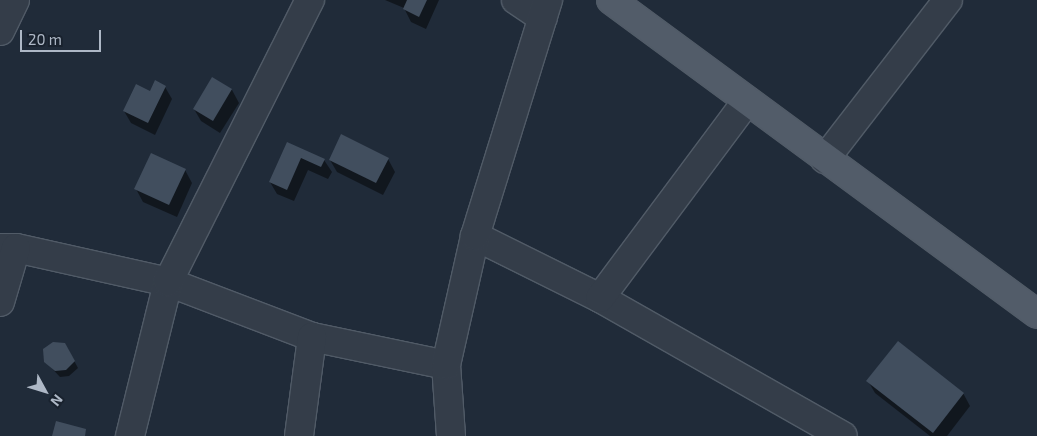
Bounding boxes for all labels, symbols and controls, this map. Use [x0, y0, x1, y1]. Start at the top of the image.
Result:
scale bar [22, 20, 104, 52]
text: 20 m [28, 30, 62, 48]
north arrow [20, 366, 70, 416]
text: N [47, 391, 67, 410]

